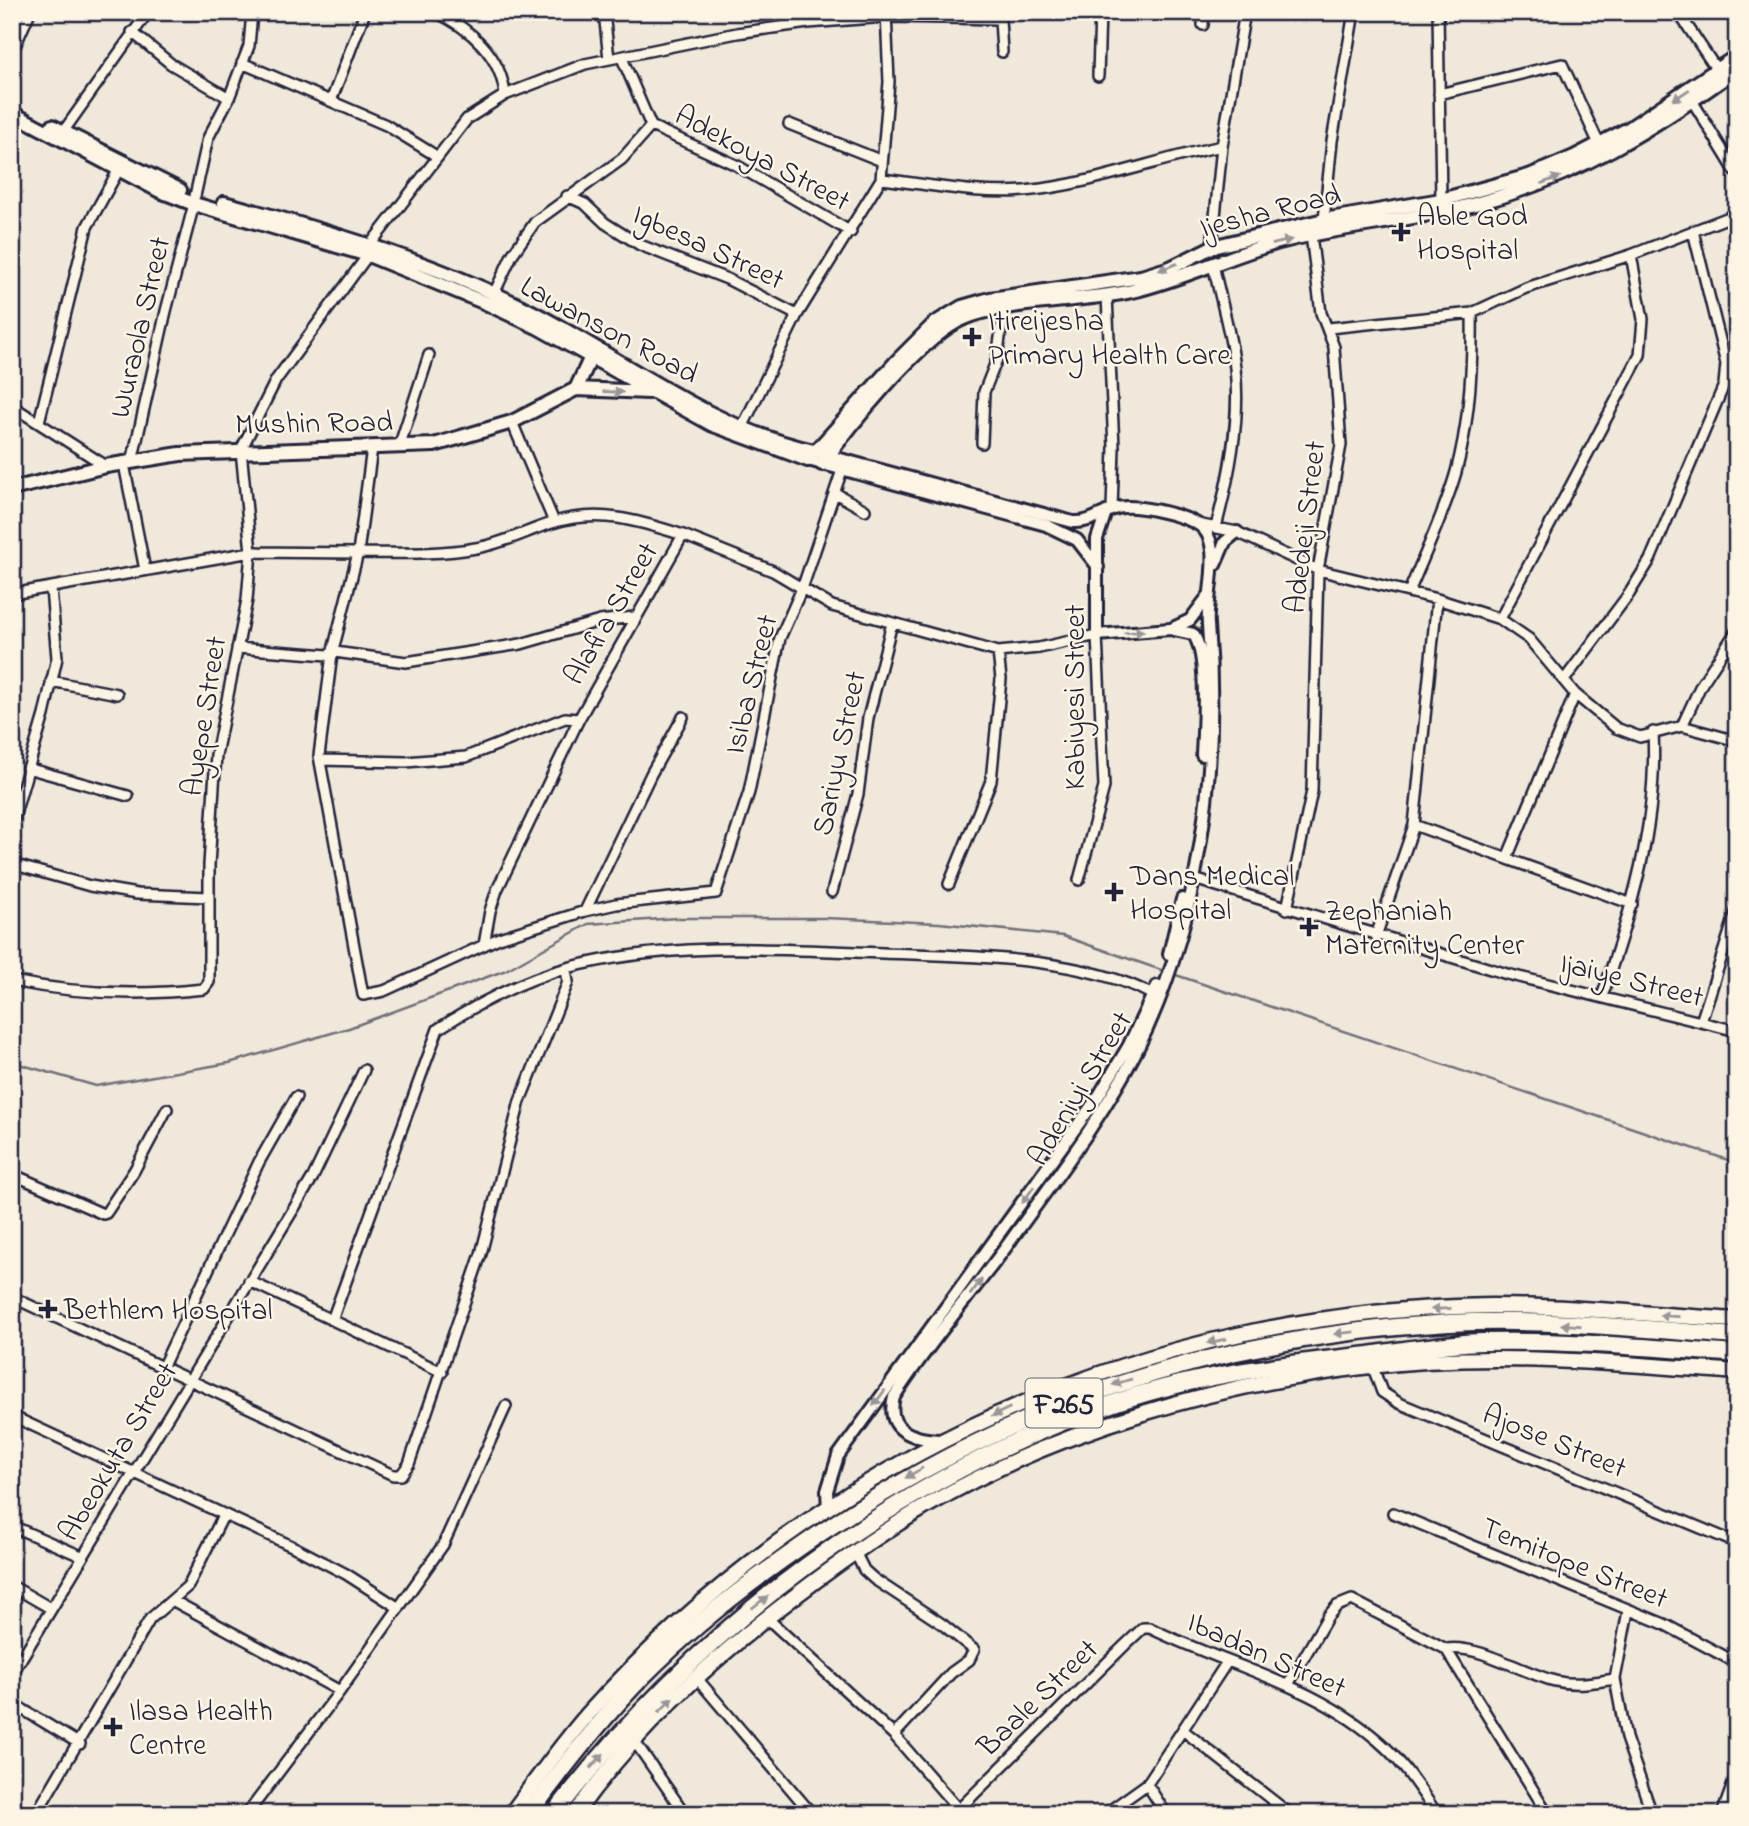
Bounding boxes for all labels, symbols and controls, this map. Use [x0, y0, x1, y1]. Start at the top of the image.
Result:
one-way arrow [1671, 88, 1690, 101]
street label: Adekoya Street [666, 95, 857, 224]
street label: Ijesha Road [1196, 174, 1346, 252]
one-way arrow [1541, 174, 1562, 185]
street label: Igbesa Street [624, 194, 791, 303]
place label: Able God Hospital [1417, 196, 1528, 274]
marker: Able God Hospital [1391, 222, 1411, 242]
street label: Wuraola Street [100, 233, 184, 423]
one-way arrow [1271, 236, 1293, 247]
one-way arrow [1158, 262, 1179, 273]
street label: Lawanson Road [512, 266, 706, 397]
place label: Itireijesha Primary Health Care [988, 301, 1231, 379]
marker: Itireijesha Primary Health Care [962, 327, 982, 347]
one-way arrow [602, 386, 624, 398]
street label: Mushin Road [235, 402, 393, 448]
street label: Adedeji Street [1275, 439, 1339, 616]
street label: Alafia Street [554, 535, 671, 694]
street label: Kabiyesi Street [1055, 604, 1099, 790]
street label: Isiba Street [714, 610, 792, 759]
one-way arrow [1123, 626, 1145, 637]
street label: Ayepe Street [172, 633, 240, 800]
street label: Sariyu Street [802, 667, 880, 840]
place label: Dans Medical Hospital [1129, 856, 1294, 934]
marker: Dans Medical Hospital [1104, 882, 1124, 902]
place label: Zephaniah Maternity Center [1325, 891, 1525, 969]
marker: Zephaniah Maternity Center [1299, 917, 1319, 937]
street label: Ijaiye Street [1555, 943, 1708, 1021]
street label: Adeniyi Street [1018, 1004, 1145, 1176]
one-way arrow [1022, 1186, 1036, 1204]
one-way arrow [968, 1278, 982, 1296]
place label: Bethlem Hospital [63, 1290, 273, 1334]
marker: Bethlem Hospital [38, 1299, 58, 1319]
one-way arrow [1430, 1303, 1452, 1314]
one-way arrow [1657, 1310, 1679, 1321]
one-way arrow [1560, 1319, 1582, 1330]
one-way arrow [1333, 1328, 1355, 1339]
one-way arrow [1206, 1336, 1228, 1347]
street label: Abeokuta Street [49, 1355, 190, 1550]
road number: F265 [1026, 1378, 1102, 1428]
one-way arrow [1112, 1378, 1133, 1388]
one-way arrow [871, 1388, 886, 1406]
street label: Ajose Street [1475, 1394, 1633, 1492]
one-way arrow [991, 1406, 1011, 1418]
one-way arrow [905, 1467, 924, 1480]
street label: Temitope Street [1474, 1507, 1674, 1622]
one-way arrow [750, 1595, 768, 1610]
street label: Ibadan Street [1179, 1602, 1352, 1711]
street label: Baale Street [968, 1630, 1110, 1769]
place label: Ilasa Health Centre [129, 1691, 273, 1769]
one-way arrow [657, 1697, 673, 1714]
marker: Ilasa Health Centre [103, 1717, 123, 1737]
one-way arrow [589, 1752, 605, 1770]

